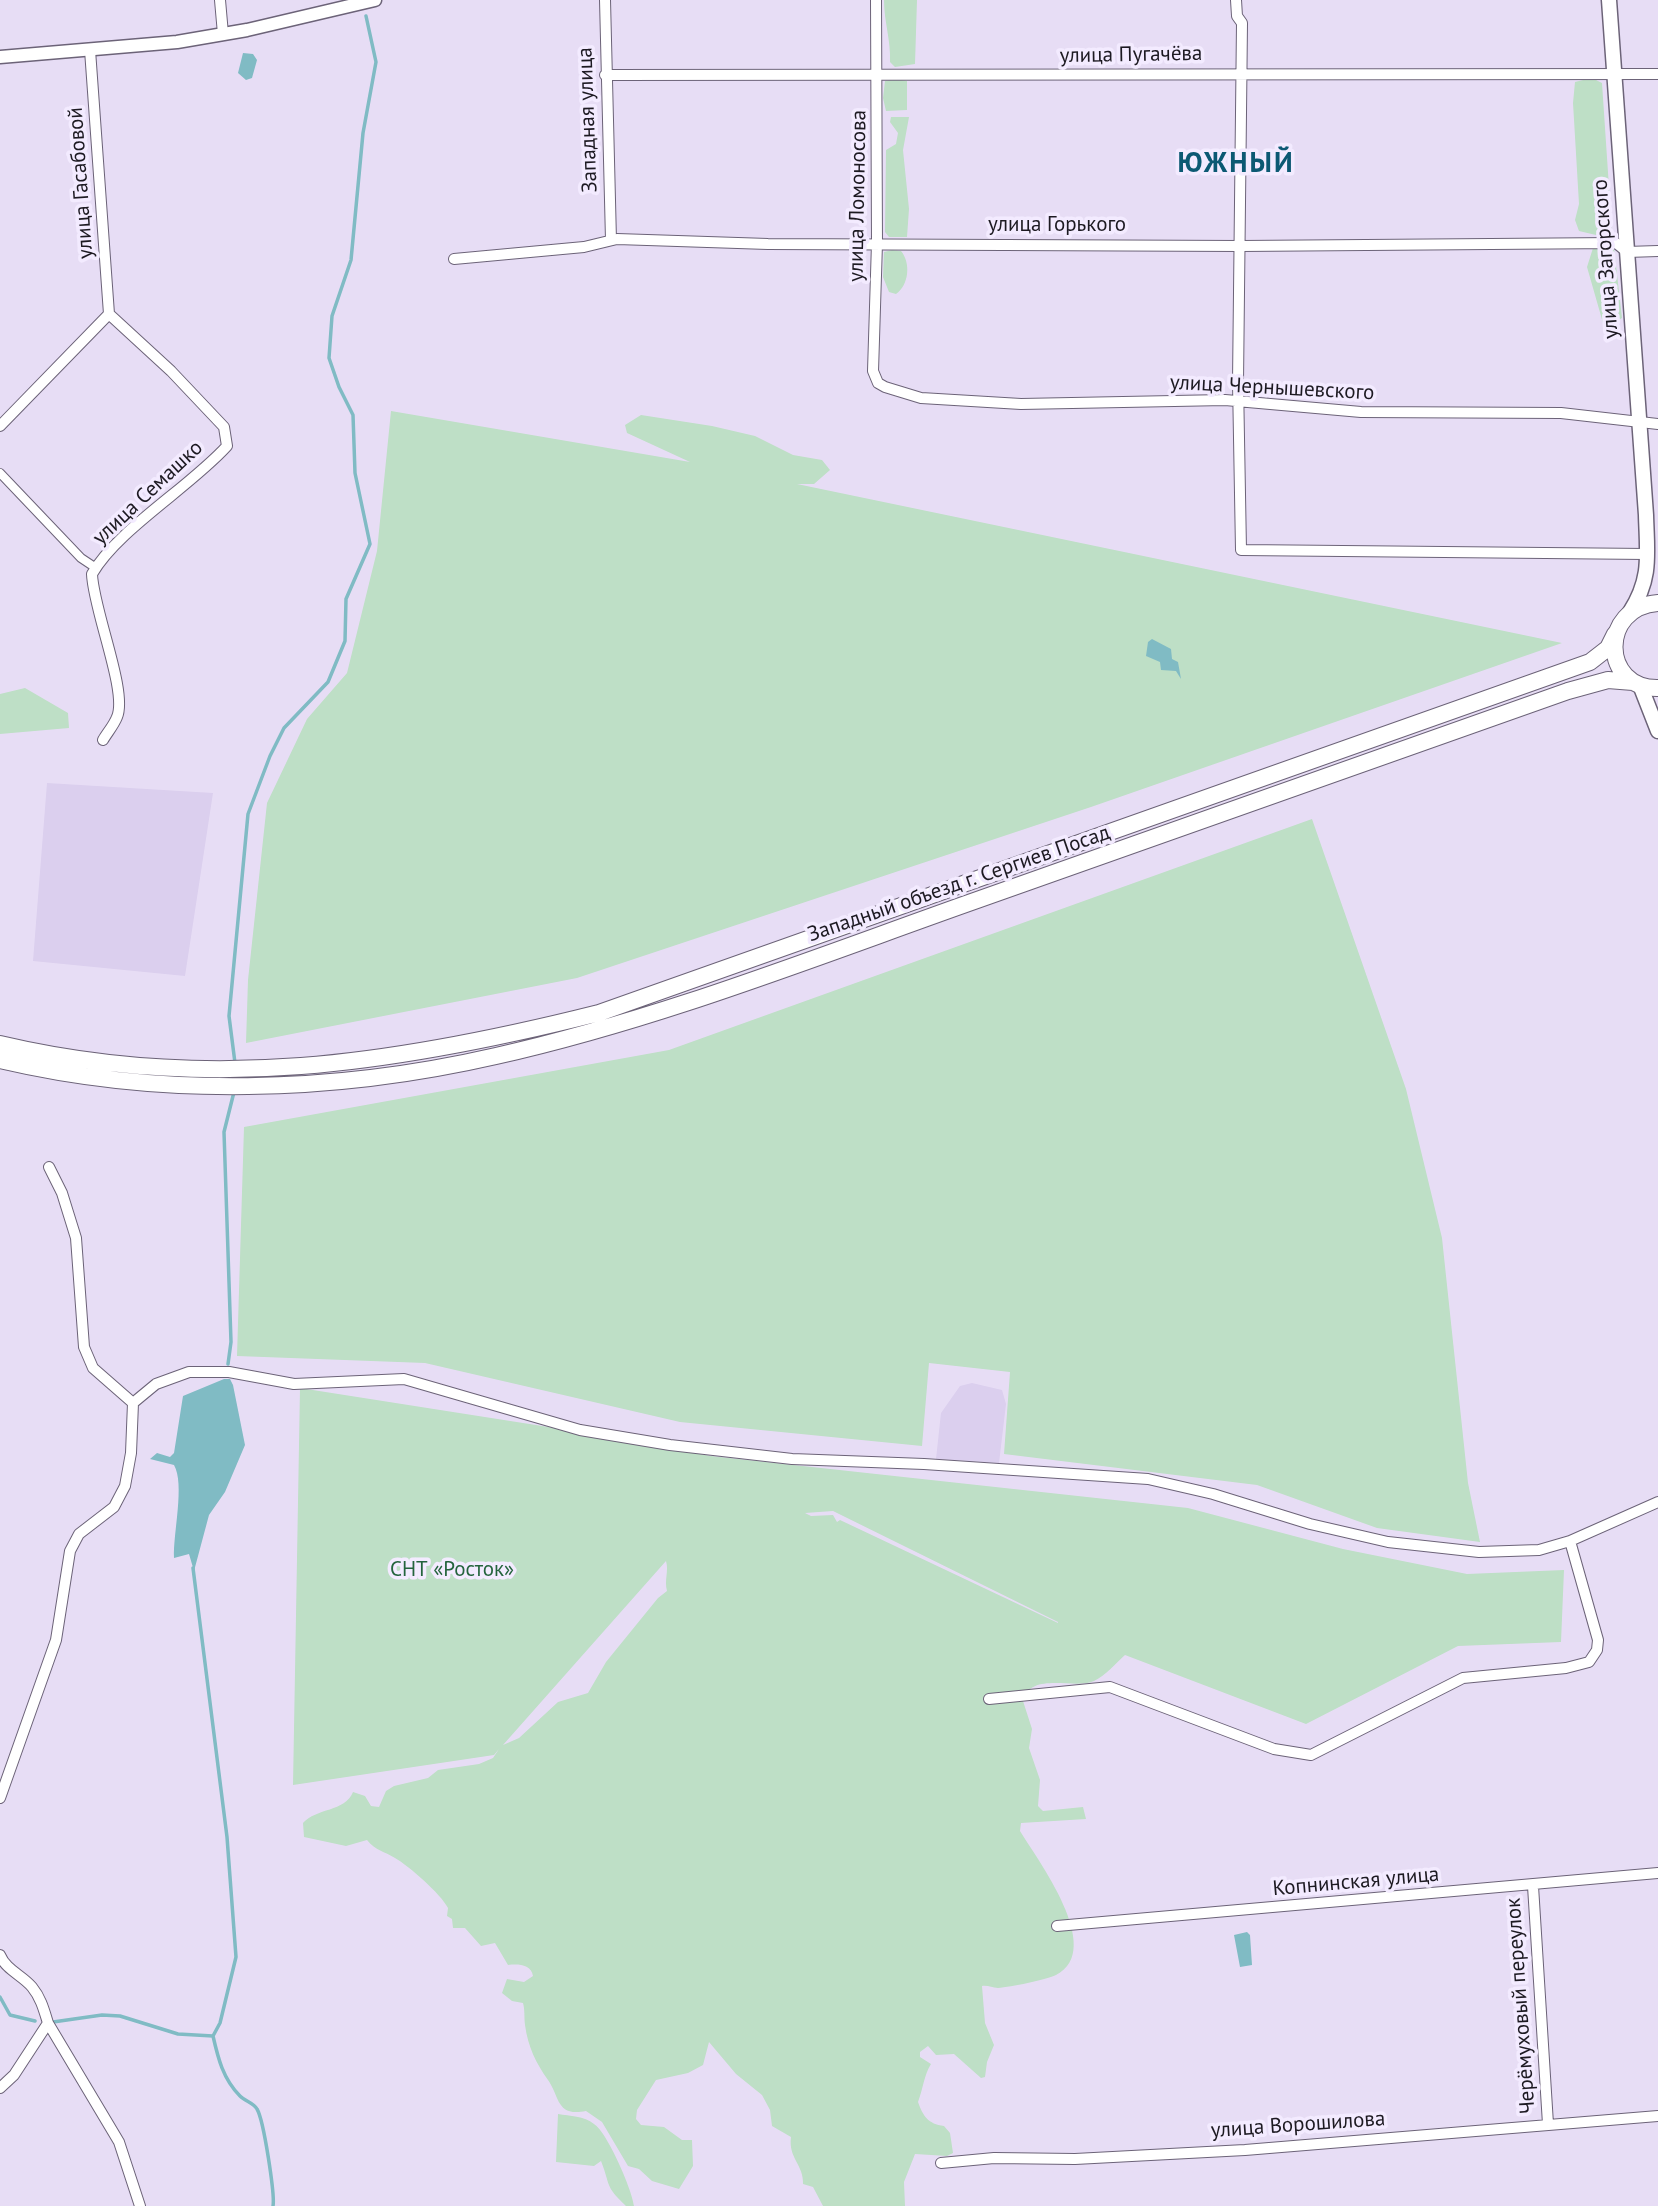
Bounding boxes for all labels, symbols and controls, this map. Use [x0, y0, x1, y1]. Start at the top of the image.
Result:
street label: улица Пугачёва [1059, 41, 1203, 69]
street label: Западная улица [573, 47, 603, 193]
street label: улица Гасабовой [63, 106, 99, 260]
street label: улица Ломоносова [844, 110, 872, 282]
district label: ЮЖНЫЙ [1178, 147, 1294, 181]
street label: улица Загорского [1588, 178, 1624, 340]
street label: улица Горького [988, 212, 1126, 238]
street label: улица Чернышевского [1169, 370, 1375, 406]
street label: улица Семашко [88, 436, 208, 550]
street label: Западный объезд г. Сергиев Посад [804, 820, 1114, 948]
park label: СНТ «Росток» [390, 1557, 514, 1583]
street label: Копнинская улица [1272, 1862, 1440, 1902]
street label: Черёмуховый переулок [1501, 1897, 1541, 2115]
street label: улица Ворошилова [1210, 2106, 1386, 2144]

